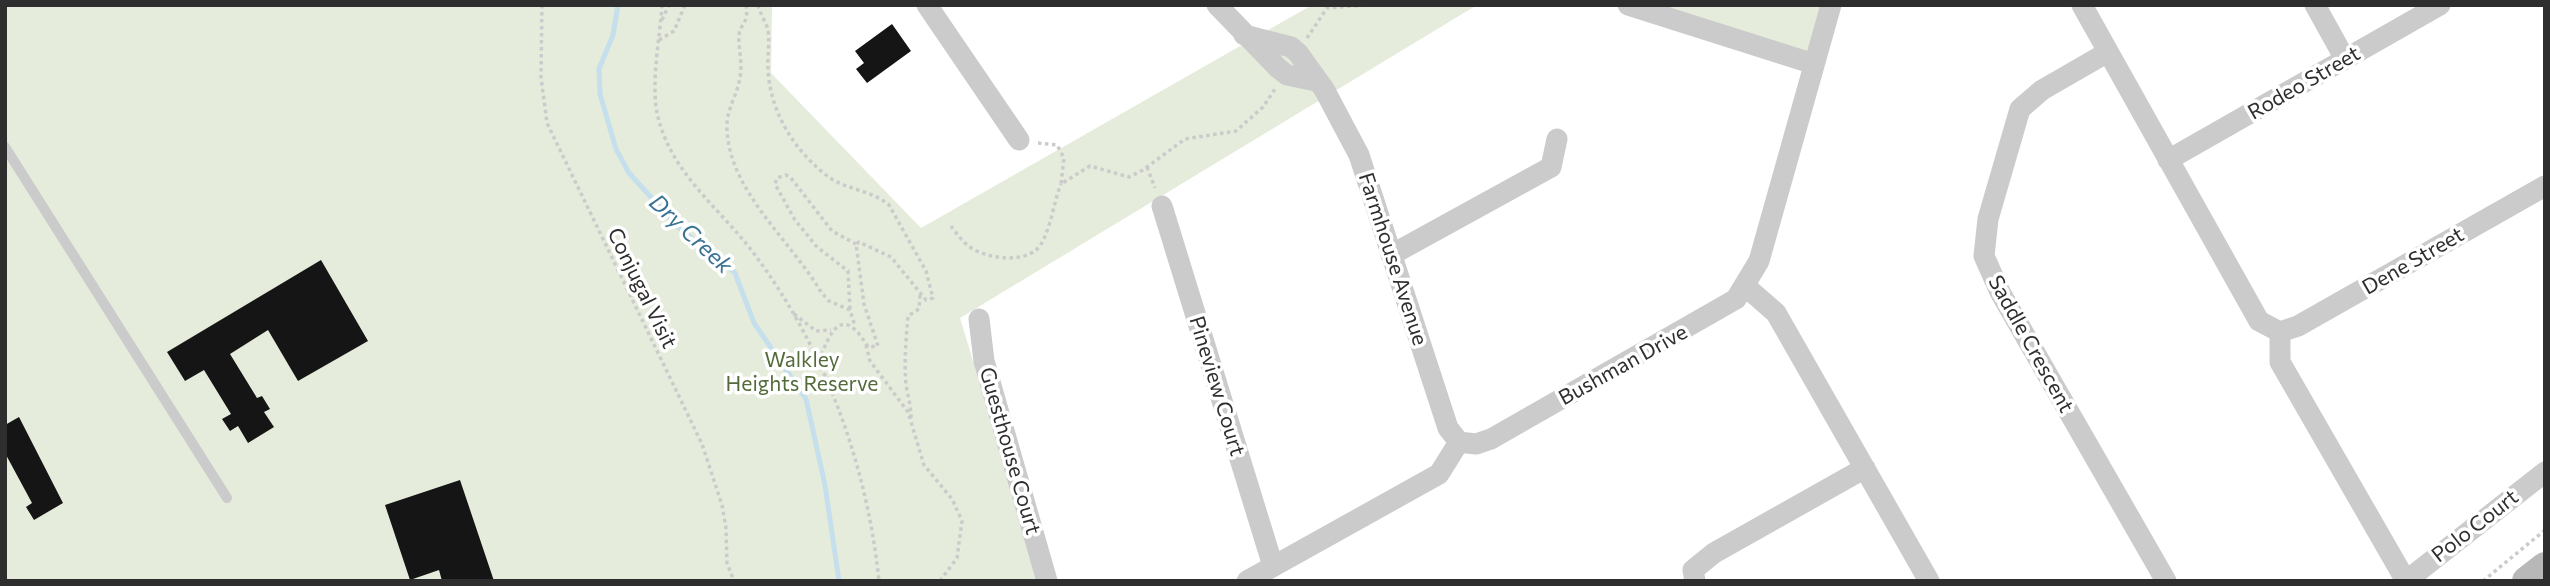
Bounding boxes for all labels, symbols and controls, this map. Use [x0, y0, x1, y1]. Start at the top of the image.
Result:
street label: Rodeo Street [2244, 41, 2364, 125]
street label: Farmhouse Avenue [1353, 169, 1433, 349]
water label: Dry Creek [644, 189, 738, 279]
street label: Dene Street [2358, 222, 2468, 300]
street label: Conjugal Visit [602, 224, 682, 352]
street label: Saddle Crescent [1983, 271, 2079, 417]
street label: Pineview Court [1184, 313, 1250, 459]
street label: Bushman Drive [1554, 319, 1692, 411]
park label: Walkley Heights Reserve [726, 347, 878, 397]
street label: Guesthouse Court [974, 364, 1046, 538]
street label: Polo Court [2427, 484, 2523, 568]

